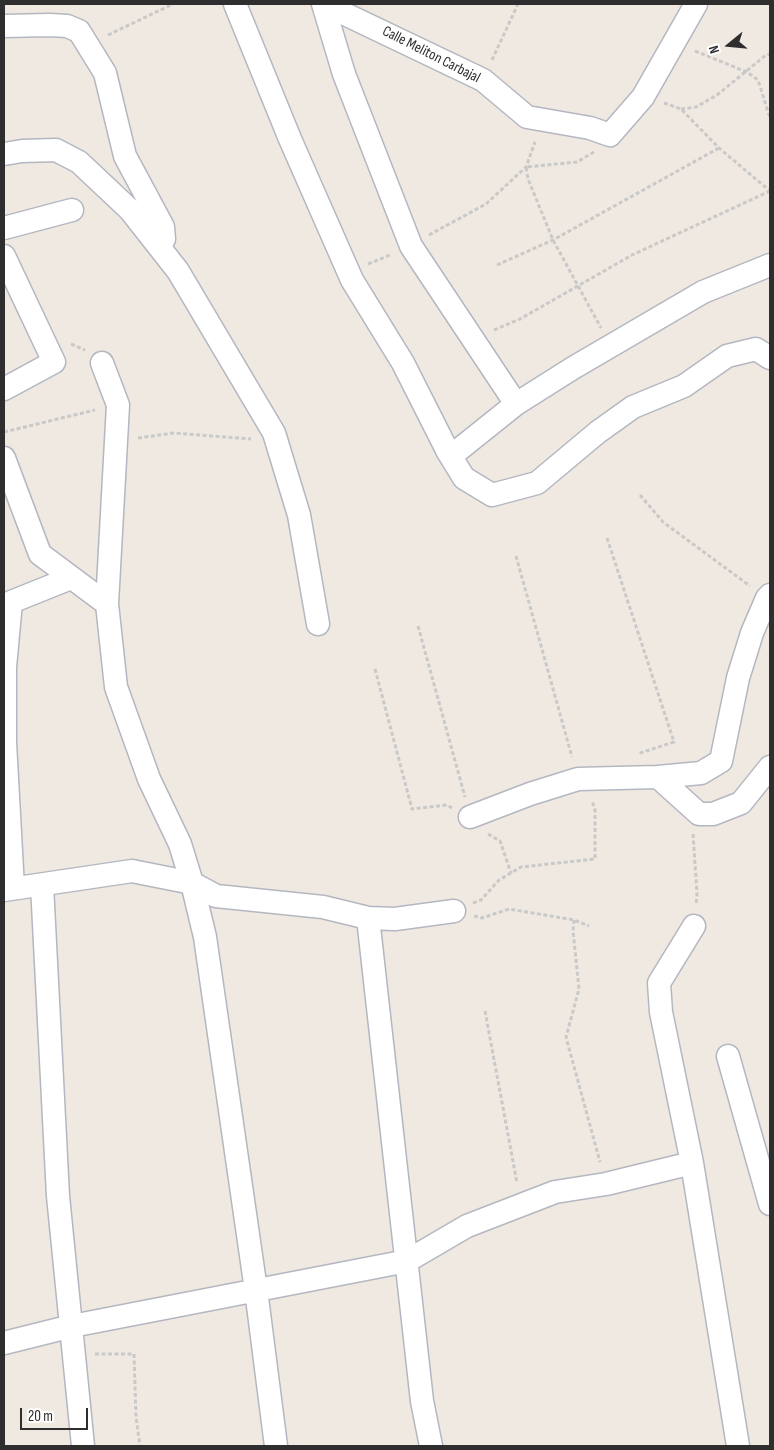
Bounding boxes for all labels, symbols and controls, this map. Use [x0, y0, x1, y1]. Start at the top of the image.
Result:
north arrow [704, 20, 754, 70]
street label: Calle Meliton Carbajal [379, 23, 483, 87]
text: N [705, 43, 723, 56]
scale bar [22, 1398, 90, 1430]
text: 20 m [28, 1407, 53, 1426]

